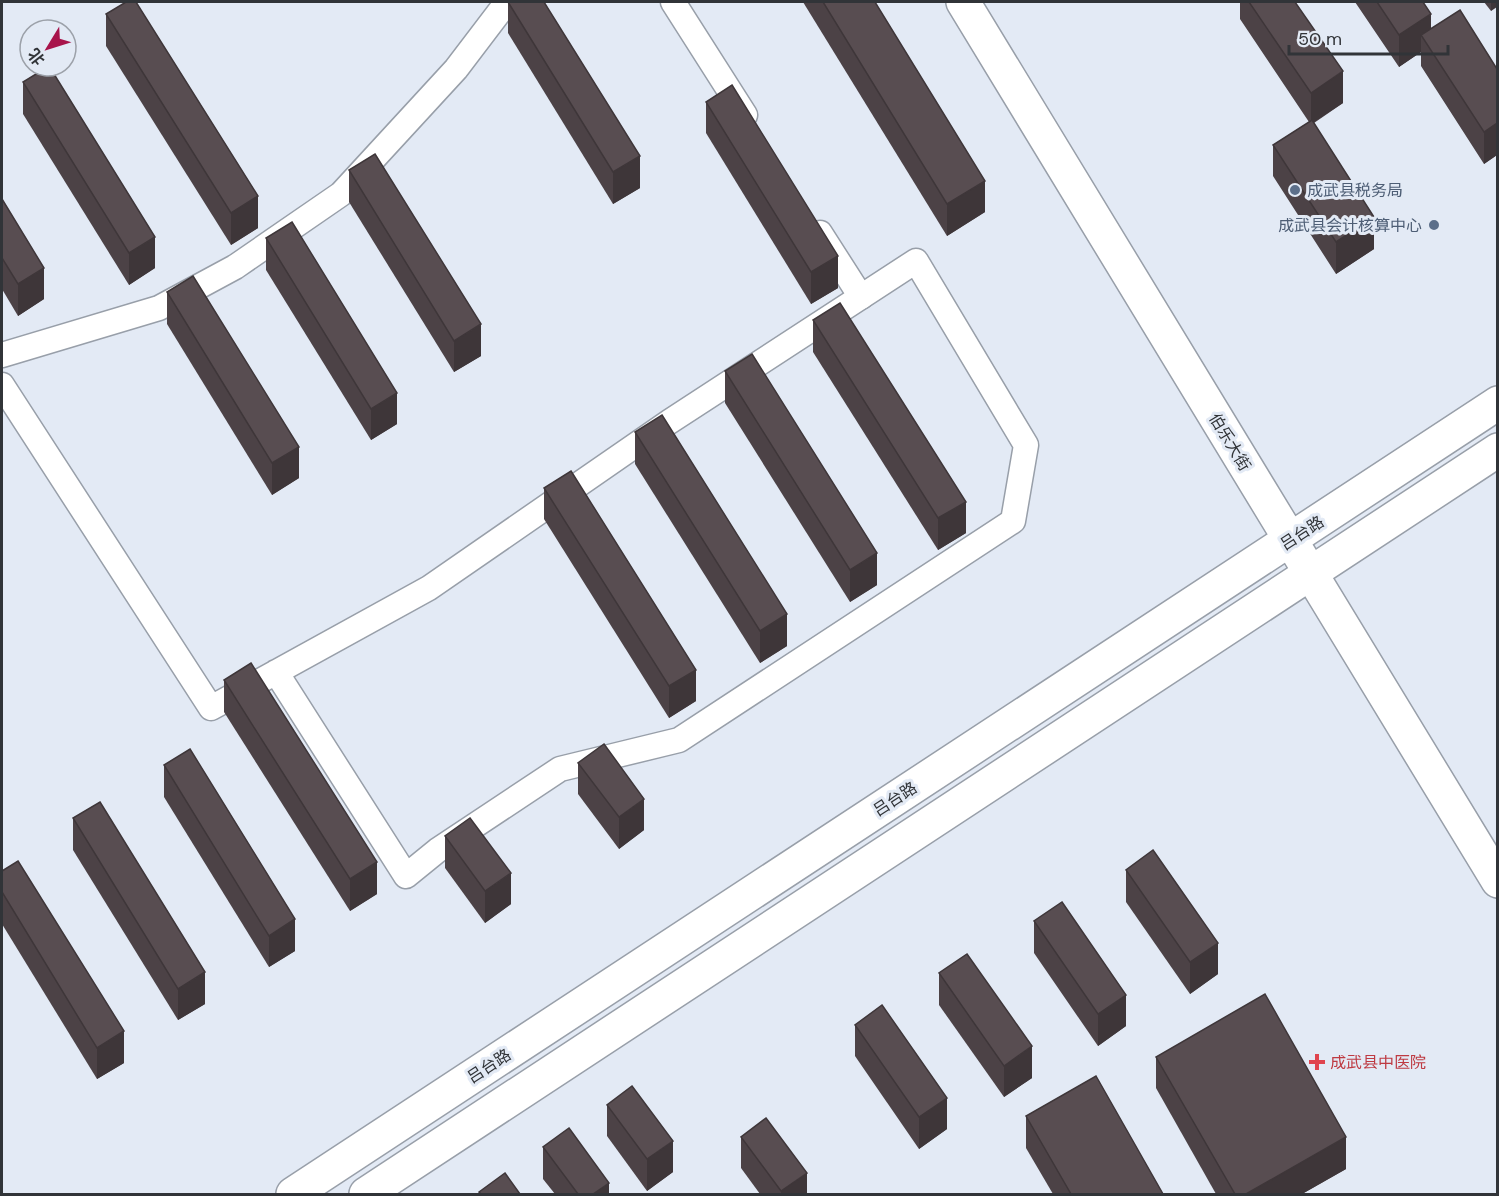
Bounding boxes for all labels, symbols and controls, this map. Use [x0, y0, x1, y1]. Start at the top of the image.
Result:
north arrow [18, 18, 78, 78]
scale bar [1289, 18, 1448, 56]
text: 50 m [1298, 27, 1342, 51]
text: 北 [23, 44, 50, 70]
place label: 成武县税务局 [1307, 180, 1403, 201]
marker: 成武县税务局 [1288, 183, 1302, 197]
place label: 成武县会计核算中心 [1278, 215, 1422, 236]
marker: 成武县会计核算中心 [1427, 218, 1441, 232]
street label: 伯乐大街 [1205, 409, 1255, 475]
street label: 吕台路 [1276, 511, 1328, 555]
street label: 吕台路 [869, 777, 921, 821]
street label: 吕台路 [463, 1044, 515, 1088]
place label: 成武县中医院 [1330, 1052, 1426, 1073]
marker: 成武县中医院 [1308, 1053, 1326, 1071]

